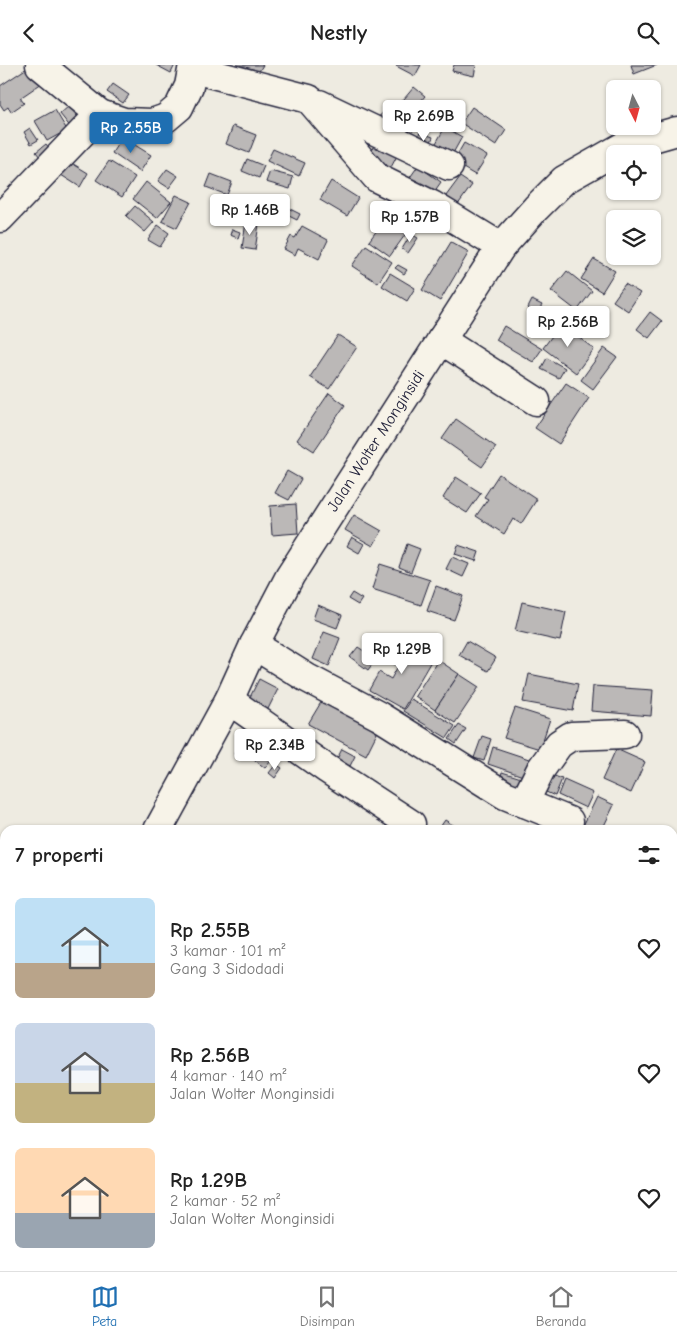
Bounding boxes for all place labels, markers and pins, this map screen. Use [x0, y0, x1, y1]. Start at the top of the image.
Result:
pin: Rp 2.69B [372, 99, 476, 142]
pin: Rp 2.55B [79, 111, 183, 154]
pin: Rp 1.46B [198, 193, 302, 236]
pin: Rp 1.57B [358, 201, 462, 243]
pin: Rp 2.56B [516, 305, 620, 348]
pin: Rp 1.29B [350, 633, 454, 675]
pin: Rp 2.34B [223, 729, 327, 771]

